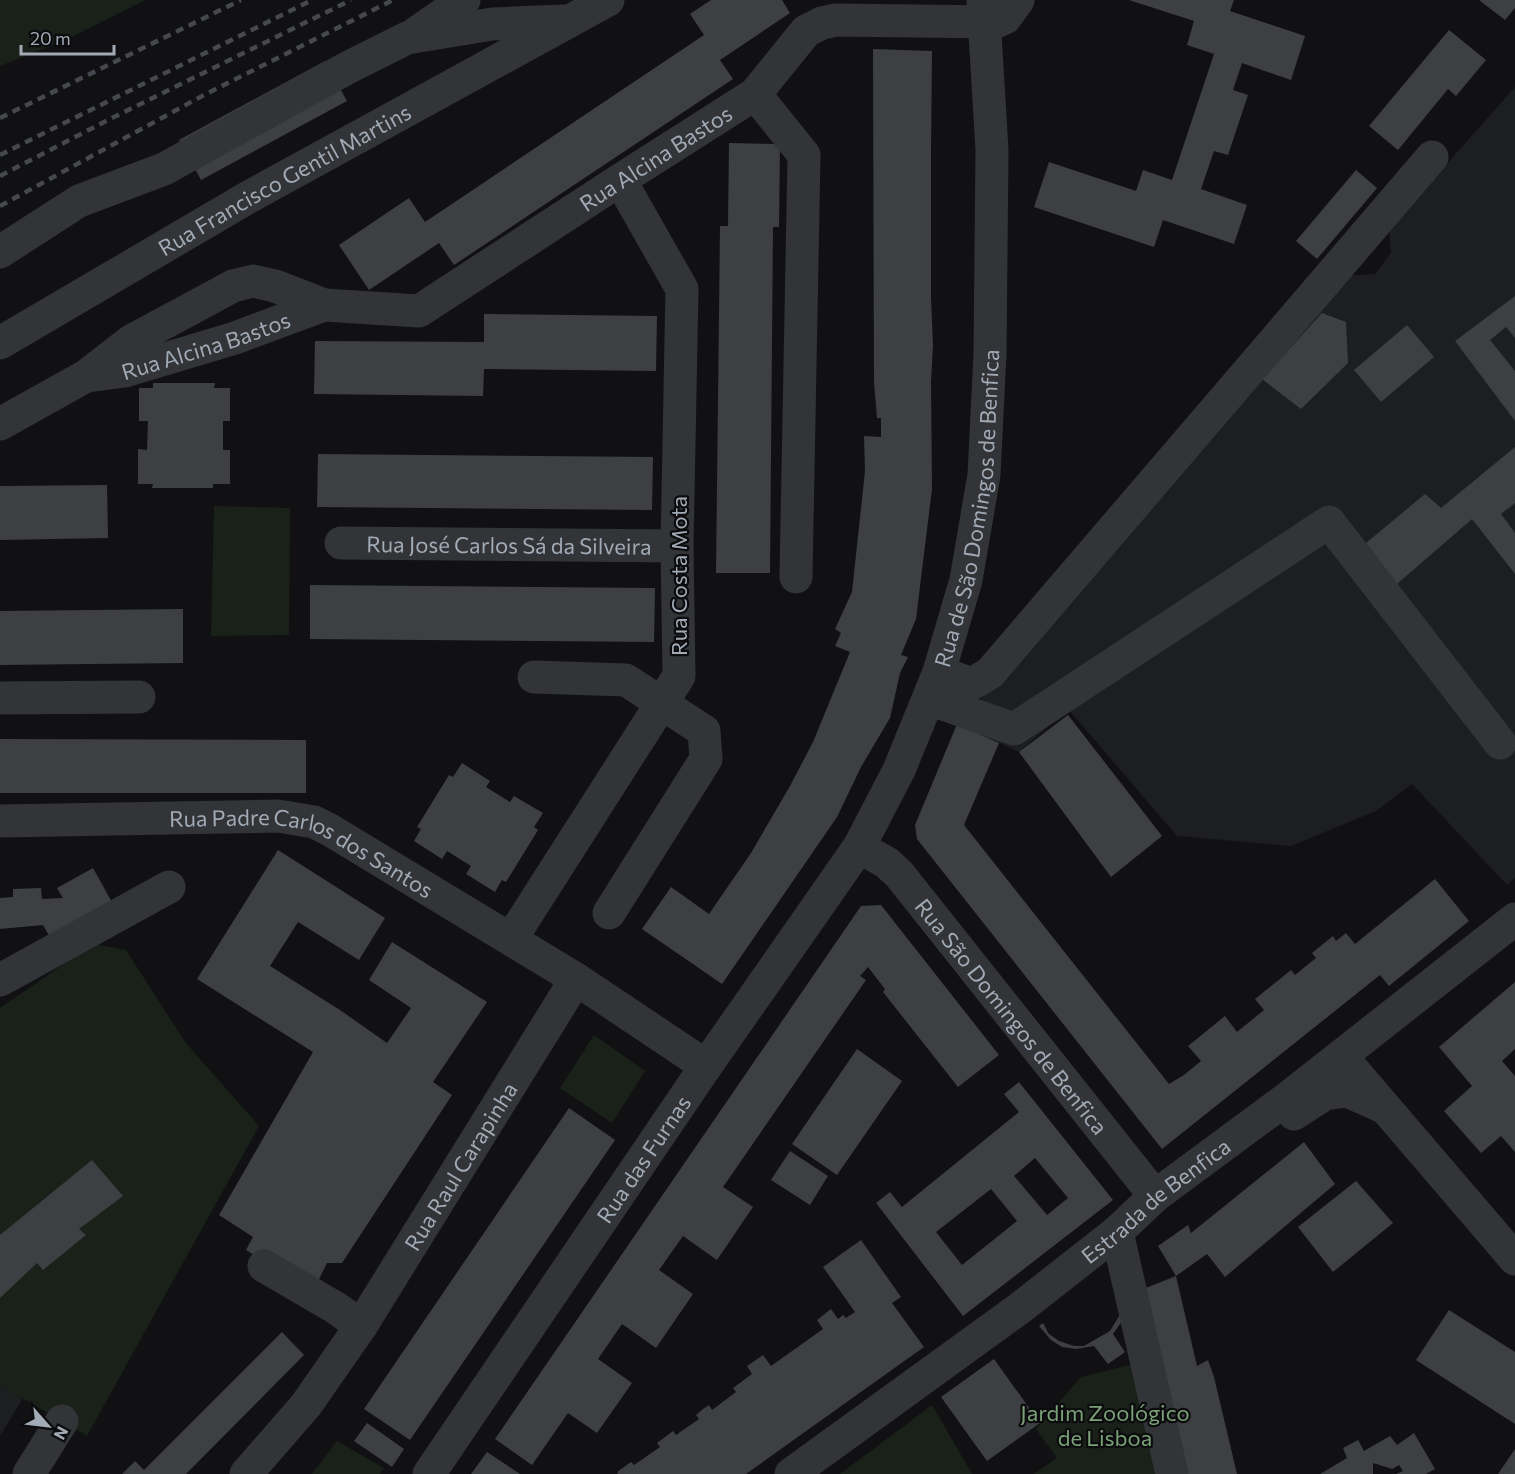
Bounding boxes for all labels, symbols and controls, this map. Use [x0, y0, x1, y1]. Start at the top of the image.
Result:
scale bar [21, 18, 114, 56]
text: 20 m [30, 27, 71, 49]
street label: Rua Francisco Gentil Martins [153, 97, 415, 261]
street label: Rua Alcina Bastos [574, 99, 737, 217]
street label: Rua Alcina Bastos [118, 305, 294, 385]
street label: Rua de São Domingos de Benfica [928, 349, 1004, 670]
street label: Rua Costa Mota [665, 496, 692, 656]
street label: Rua José Carlos Sá da Silveira [366, 530, 652, 559]
street label: Rua Padre Carlos dos Santos [169, 802, 438, 903]
street label: Rua São Domingos de Benfica [910, 893, 1114, 1139]
street label: Rua Raul Carapinha [398, 1077, 522, 1255]
street label: Rua das Furnas [590, 1090, 696, 1228]
street label: Estrada de Benfica [1075, 1132, 1235, 1269]
north arrow [18, 1396, 78, 1456]
park label: Jardim Zoológico de Lisboa [1020, 1399, 1190, 1451]
text: N [50, 1424, 73, 1443]

